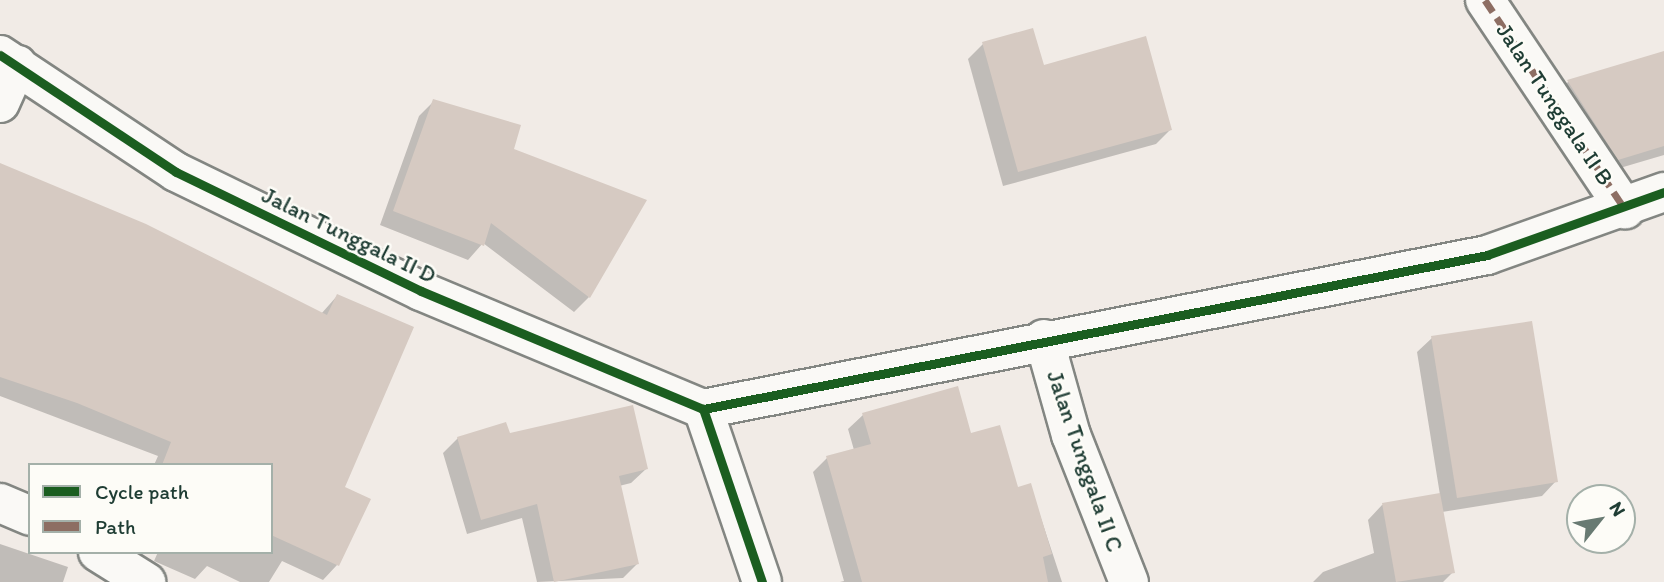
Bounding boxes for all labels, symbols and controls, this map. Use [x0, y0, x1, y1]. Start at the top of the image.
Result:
street label: Jalan Tunggala II B [1491, 18, 1619, 190]
street label: Jalan Tunggala II D [258, 181, 440, 289]
street label: Jalan Tunggala II C [1041, 368, 1129, 554]
legend [28, 463, 273, 554]
text: Cycle path [95, 479, 189, 504]
north arrow [1566, 484, 1636, 554]
text: N [1605, 498, 1631, 520]
text: Path [95, 514, 136, 539]

